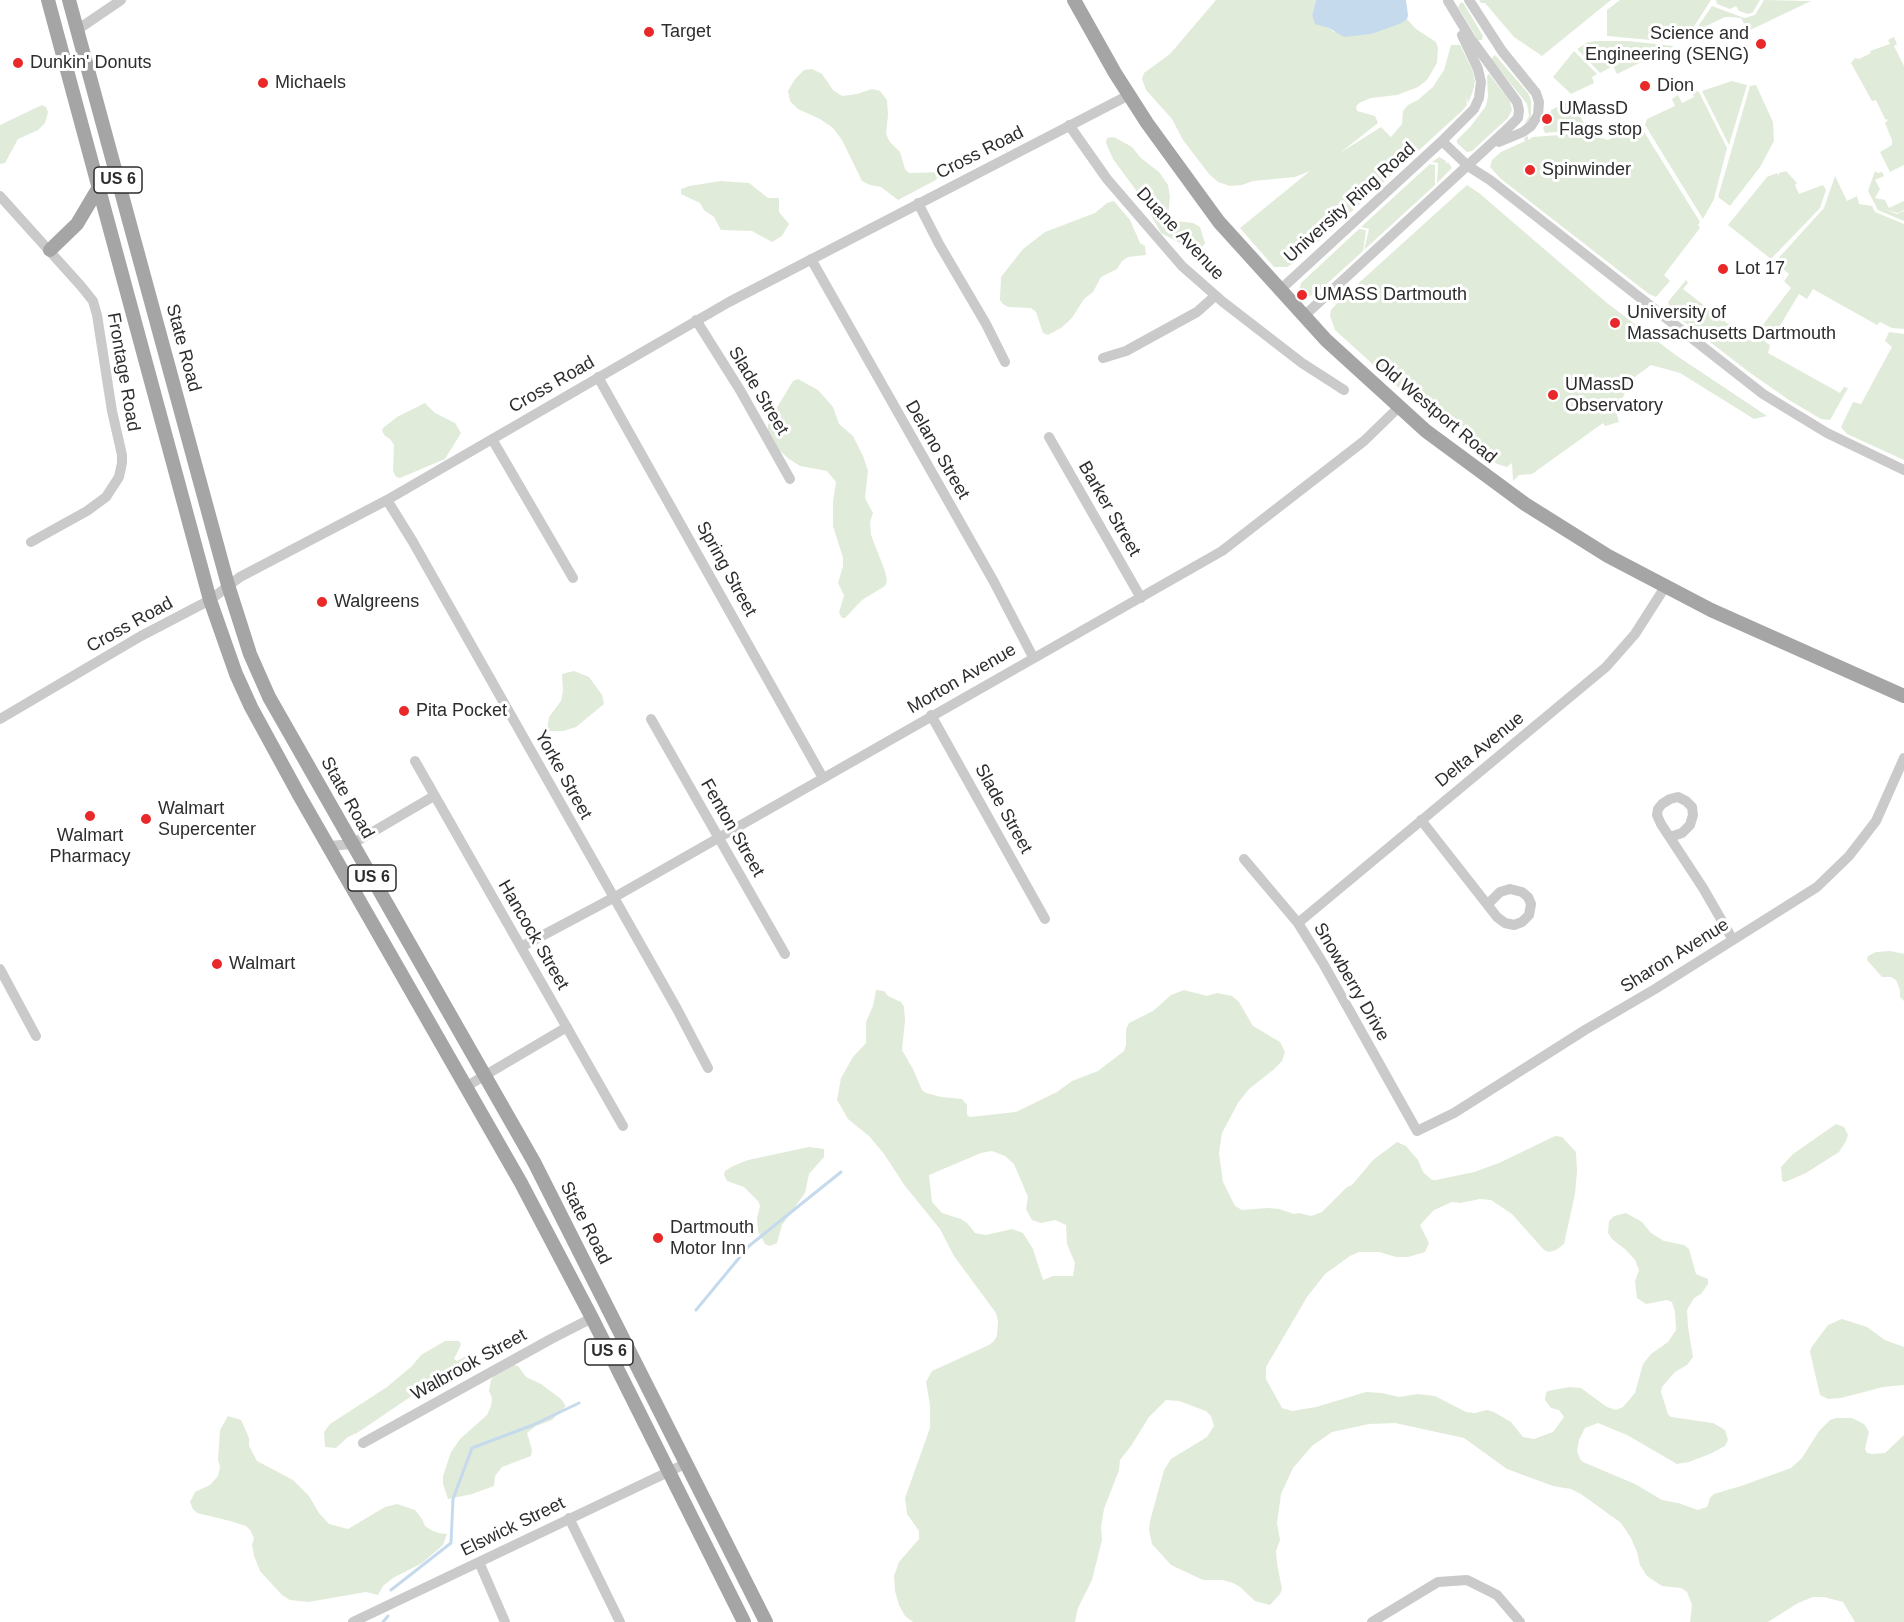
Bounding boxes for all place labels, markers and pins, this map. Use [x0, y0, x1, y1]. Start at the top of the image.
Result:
place label: Target [661, 21, 711, 43]
place label: Science and Engineering (SENG) [1585, 23, 1749, 66]
marker: Target [642, 25, 656, 39]
marker: Science and Engineering (SENG) [1754, 37, 1768, 51]
place label: Dunkin' Donuts [30, 52, 152, 74]
marker: Dunkin' Donuts [11, 56, 25, 70]
place label: Michaels [275, 72, 346, 94]
place label: Dion [1657, 75, 1694, 97]
marker: Michaels [256, 76, 270, 90]
marker: Dion [1638, 79, 1652, 93]
place label: UMassD Flags stop [1559, 98, 1642, 140]
marker: UMassD Flags stop [1540, 112, 1554, 126]
place label: Spinwinder [1542, 159, 1631, 181]
marker: Spinwinder [1523, 163, 1537, 177]
place label: Lot 17 [1735, 258, 1785, 280]
marker: Lot 17 [1716, 262, 1730, 276]
place label: UMASS Dartmouth [1314, 284, 1467, 306]
marker: UMASS Dartmouth [1295, 288, 1309, 302]
place label: University of Massachusetts Dartmouth [1627, 302, 1836, 344]
marker: University of Massachusetts Dartmouth [1608, 316, 1622, 330]
place label: UMassD Observatory [1565, 374, 1663, 416]
marker: UMassD Observatory [1546, 388, 1560, 402]
place label: Walgreens [334, 591, 419, 613]
marker: Walgreens [315, 595, 329, 609]
place label: Pita Pocket [416, 700, 507, 722]
marker: Pita Pocket [397, 704, 411, 718]
place label: Walmart Supercenter [158, 798, 256, 840]
marker: Walmart Pharmacy [83, 809, 97, 823]
marker: Walmart Supercenter [139, 812, 153, 826]
place label: Walmart Pharmacy [49, 825, 131, 868]
place label: Walmart [229, 953, 295, 975]
marker: Walmart [210, 957, 224, 971]
place label: Dartmouth Motor Inn [670, 1217, 754, 1260]
marker: Dartmouth Motor Inn [651, 1231, 665, 1245]

